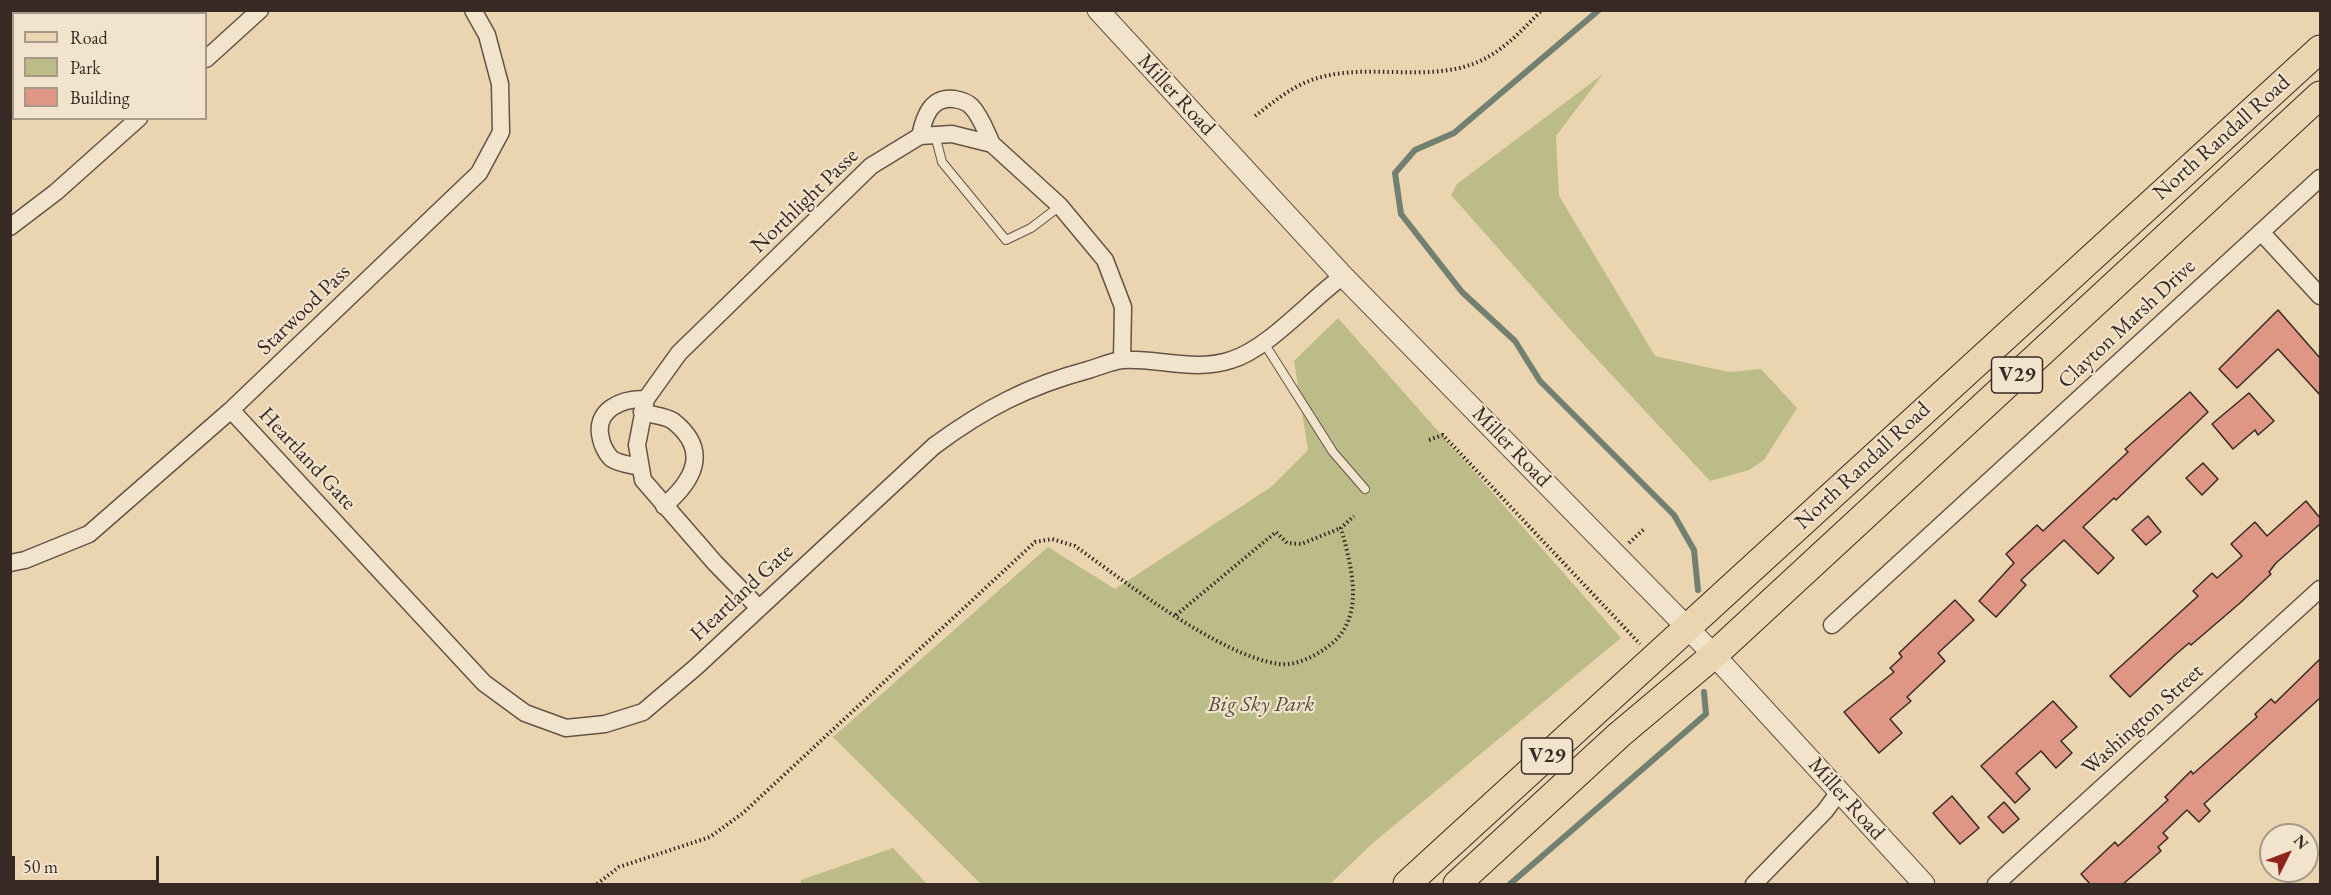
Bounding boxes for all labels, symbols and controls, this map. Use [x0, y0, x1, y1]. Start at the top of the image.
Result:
legend [12, 12, 207, 120]
text: Road [70, 26, 108, 49]
street label: Miller Road [1132, 49, 1220, 141]
text: Park [70, 56, 101, 79]
street label: North Randall Road [2148, 70, 2296, 206]
text: Building [70, 86, 130, 109]
street label: Northlight Passe [746, 143, 864, 259]
street label: Clayton Marsh Drive [2053, 254, 2201, 394]
street label: Starwood Pass [252, 259, 356, 361]
road number: V29 [1992, 357, 2042, 393]
street label: North Randall Road [1790, 397, 1936, 535]
street label: Miller Road [1466, 401, 1556, 493]
street label: Heartland Gate [253, 402, 361, 516]
street label: Heartland Gate [685, 539, 799, 647]
street label: Washington Street [2077, 659, 2209, 781]
park label: Big Sky Park [1208, 692, 1314, 718]
road number: V29 [1522, 738, 1572, 774]
street label: Miller Road [1802, 752, 1890, 846]
north arrow [2259, 823, 2319, 883]
text: N [2289, 830, 2313, 854]
scale bar [15, 844, 162, 882]
text: 50 m [23, 855, 58, 878]

